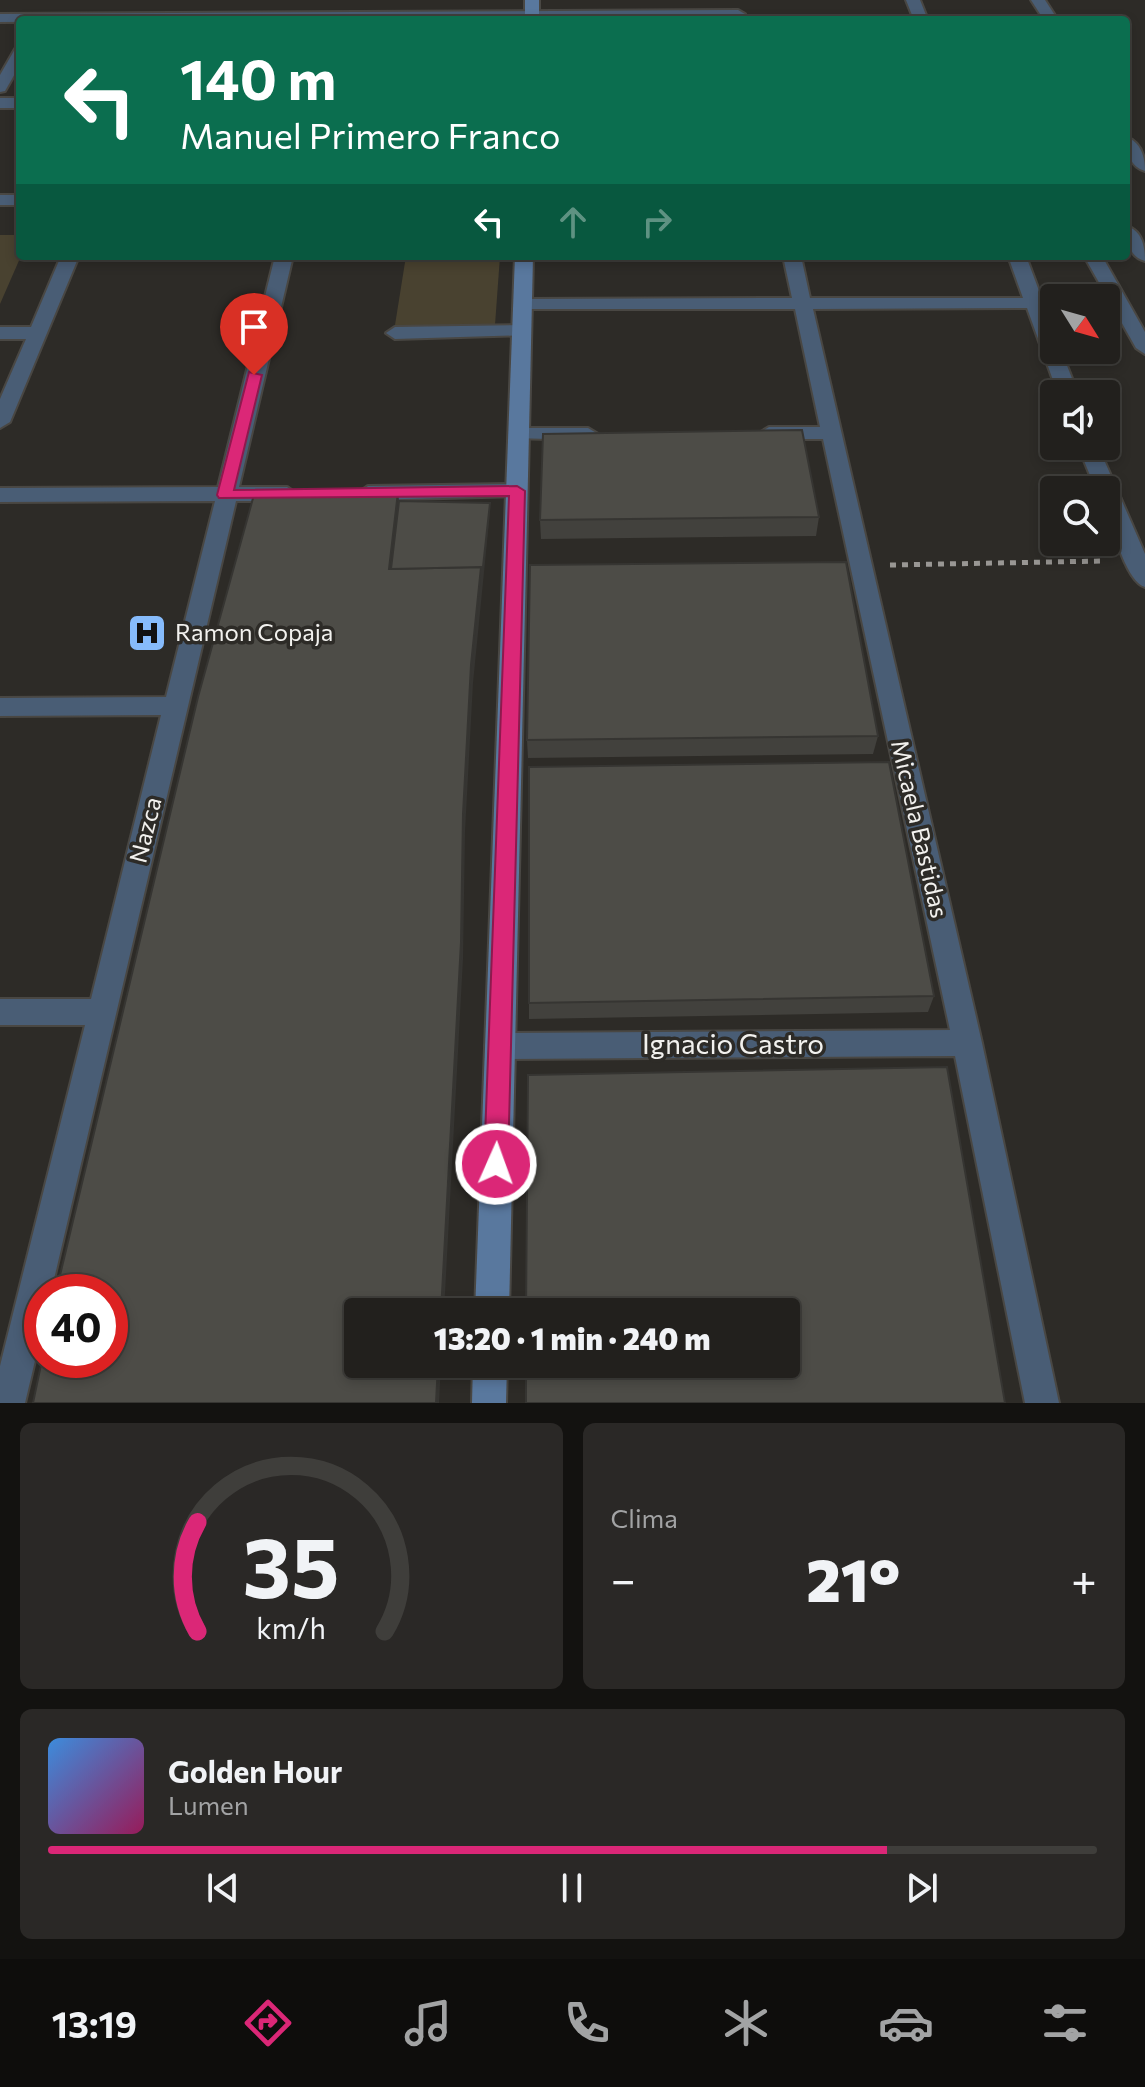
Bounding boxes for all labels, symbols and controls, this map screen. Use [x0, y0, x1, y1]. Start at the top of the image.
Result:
text: 140 m [180, 43, 336, 112]
icon: left [48, 48, 152, 152]
text: Manuel Primero Franco [180, 112, 560, 156]
icon: left [467, 200, 511, 244]
icon: ahead [551, 200, 595, 244]
icon: right [635, 200, 679, 244]
north arrow [1040, 284, 1120, 364]
map controls [1040, 284, 1120, 556]
pin [220, 293, 288, 375]
icon: arrive [232, 305, 276, 349]
button: sound [1040, 380, 1120, 460]
button: search [1040, 476, 1120, 556]
hospital icon: Ramon Copaja [126, 612, 168, 654]
place label: Ramon Copaja [175, 617, 333, 646]
street label: Micaela Bastidas [886, 737, 955, 920]
street label: Nazca [122, 794, 167, 866]
street label: Ignacio Castro [642, 1026, 824, 1060]
position arrow [454, 1122, 538, 1206]
speed limit sign: 40 [24, 1274, 128, 1378]
text: 13:20 · 1 min · 240 m [434, 1319, 710, 1356]
text: Clima [611, 1502, 678, 1533]
text: 35 [243, 1513, 340, 1615]
text: 21° [806, 1541, 900, 1614]
text: − [611, 1551, 636, 1605]
text: + [1071, 1551, 1097, 1605]
text: km/h [256, 1610, 326, 1645]
text: Golden Hour [168, 1752, 342, 1789]
text: Lumen [168, 1789, 249, 1820]
icon: previous [201, 1866, 245, 1910]
icon: pause [550, 1866, 594, 1910]
icon: next [900, 1866, 944, 1910]
icon: directions [240, 1995, 296, 2051]
icon: music [400, 1995, 456, 2051]
icon: phone [559, 1995, 615, 2051]
icon: climate [718, 1995, 774, 2051]
icon: car [878, 1995, 934, 2051]
icon: filters [1037, 1995, 1093, 2051]
text: 13:19 [52, 2001, 137, 2045]

